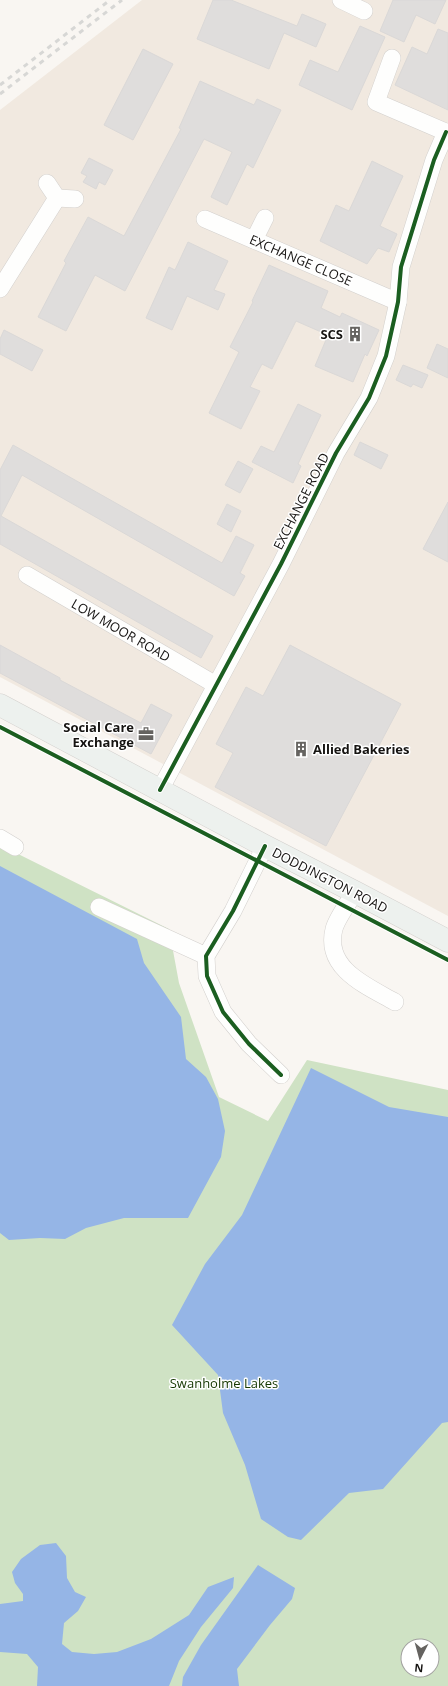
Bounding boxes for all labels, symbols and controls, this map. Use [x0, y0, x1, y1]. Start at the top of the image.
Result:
street label: EXCHANGE CLOSE [247, 230, 355, 290]
place label: SCS [320, 325, 343, 343]
building icon: SCS [346, 325, 364, 343]
street label: EXCHANGE ROAD [269, 450, 333, 552]
street label: LOW MOOR ROAD [68, 594, 174, 666]
place label: Social Care Exchange [63, 718, 134, 751]
office icon: Social Care Exchange [137, 725, 155, 743]
building icon: Allied Bakeries [292, 740, 310, 758]
place label: Allied Bakeries [313, 740, 410, 758]
street label: DODDINGTON ROAD [269, 843, 391, 917]
park label: Swanholme Lakes [170, 1374, 278, 1392]
north arrow [400, 1638, 440, 1678]
text: N [414, 1661, 424, 1676]

